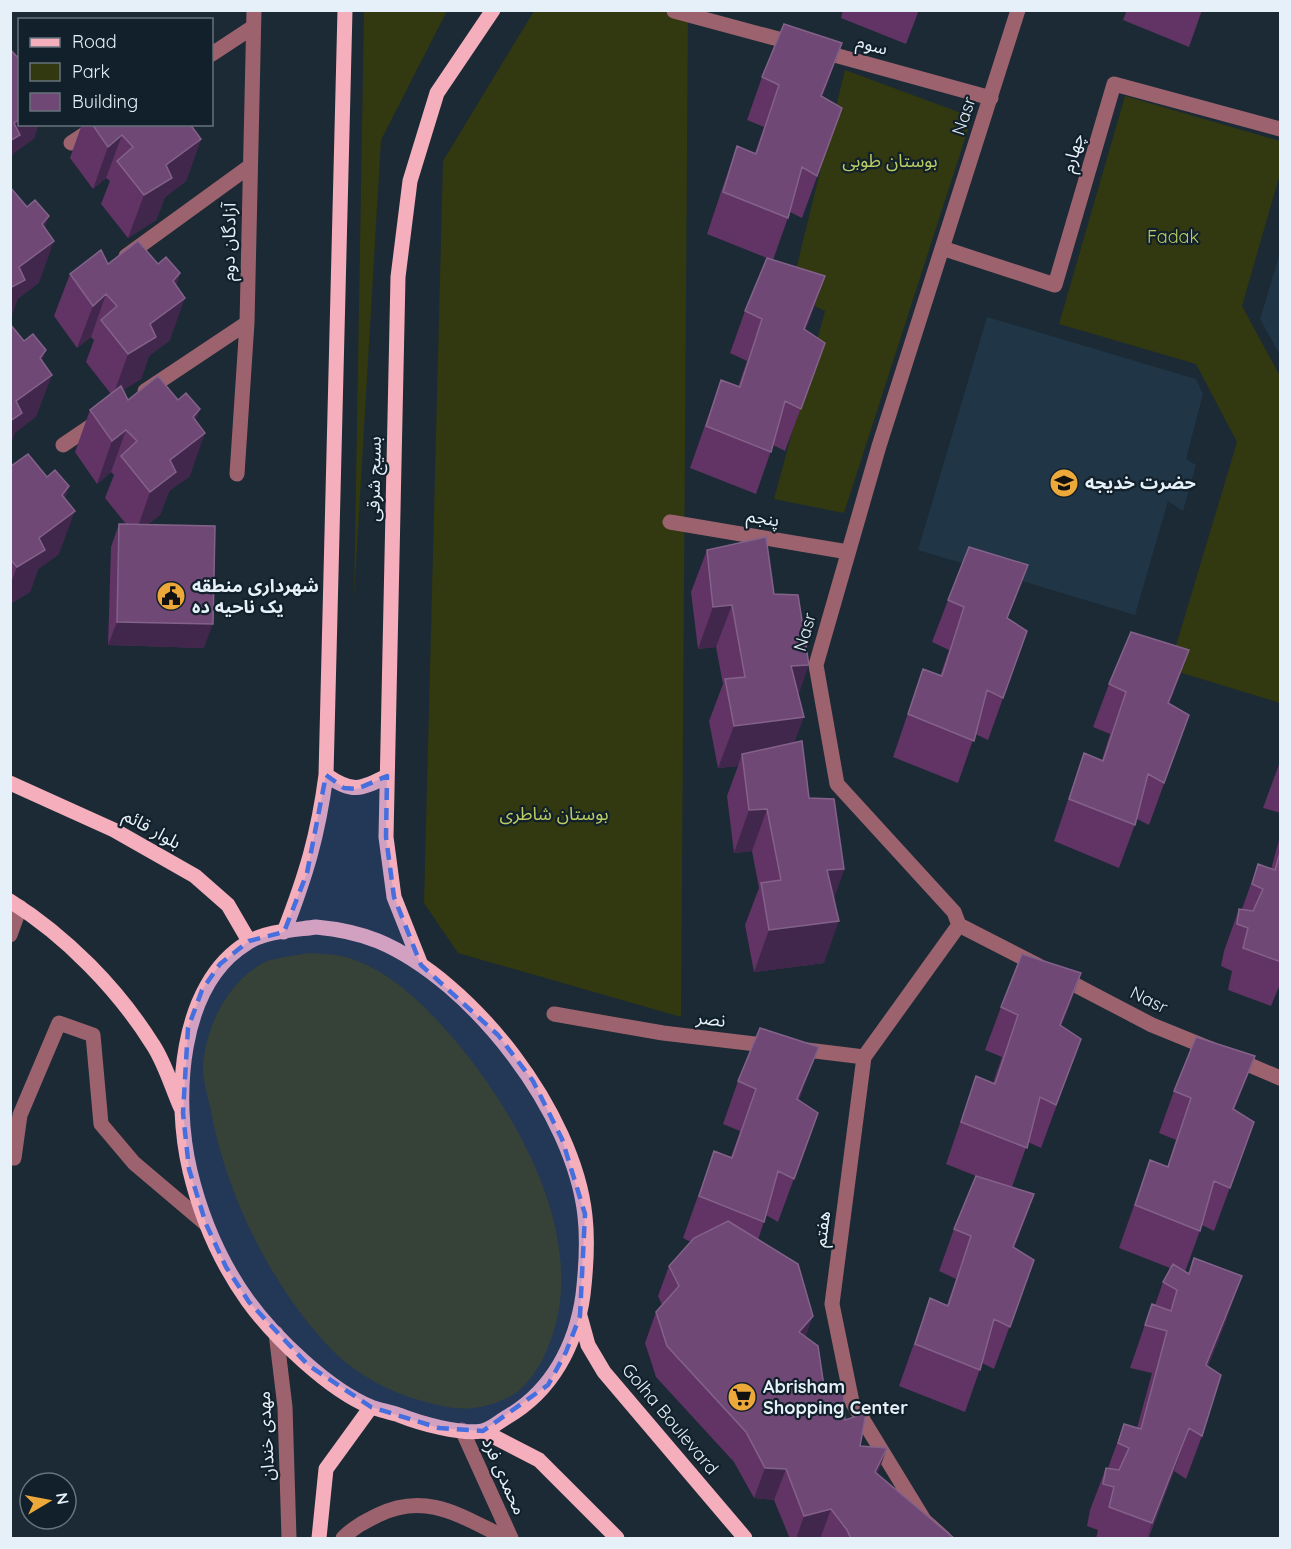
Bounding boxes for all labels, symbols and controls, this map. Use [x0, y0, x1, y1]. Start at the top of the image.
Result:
legend [18, 18, 213, 126]
street label: سوم [853, 29, 890, 63]
text: Road [72, 30, 117, 53]
text: Park [72, 60, 110, 83]
text: Building [72, 90, 138, 113]
street label: Nasr [947, 94, 981, 138]
street label: چهارم [1056, 131, 1092, 176]
park label: بوستان طوبی [842, 149, 938, 172]
street label: آزادگان دوم [216, 202, 244, 281]
park label: Fadak [1147, 225, 1199, 248]
street label: بسیج شرقی [361, 436, 388, 522]
school or university icon: حضرت خدیجه [1048, 467, 1080, 499]
place label: حضرت خدیجه [1085, 471, 1196, 494]
street label: پنجم [745, 504, 781, 533]
place label: شهرداری منطقه یک ناحیه ده [192, 574, 319, 618]
public building icon: شهرداری منطقه یک ناحیه ده [155, 580, 187, 612]
street label: Nasr [788, 610, 821, 654]
park label: بوستان شاطری [500, 802, 609, 825]
street label: بلوار قائم [118, 803, 185, 856]
street label: Nasr [1126, 981, 1172, 1019]
street label: نصر [694, 1005, 727, 1032]
street label: هفتم [808, 1210, 837, 1248]
street label: Golha Boulevard [617, 1358, 724, 1479]
place label: Abrisham Shopping Center [763, 1375, 908, 1419]
supermarket icon: Abrisham Shopping Center [726, 1381, 758, 1413]
street label: مهدی خندان [252, 1391, 279, 1481]
street label: محمدی فرد [477, 1433, 532, 1518]
north arrow [18, 1471, 78, 1531]
text: N [52, 1491, 74, 1506]

